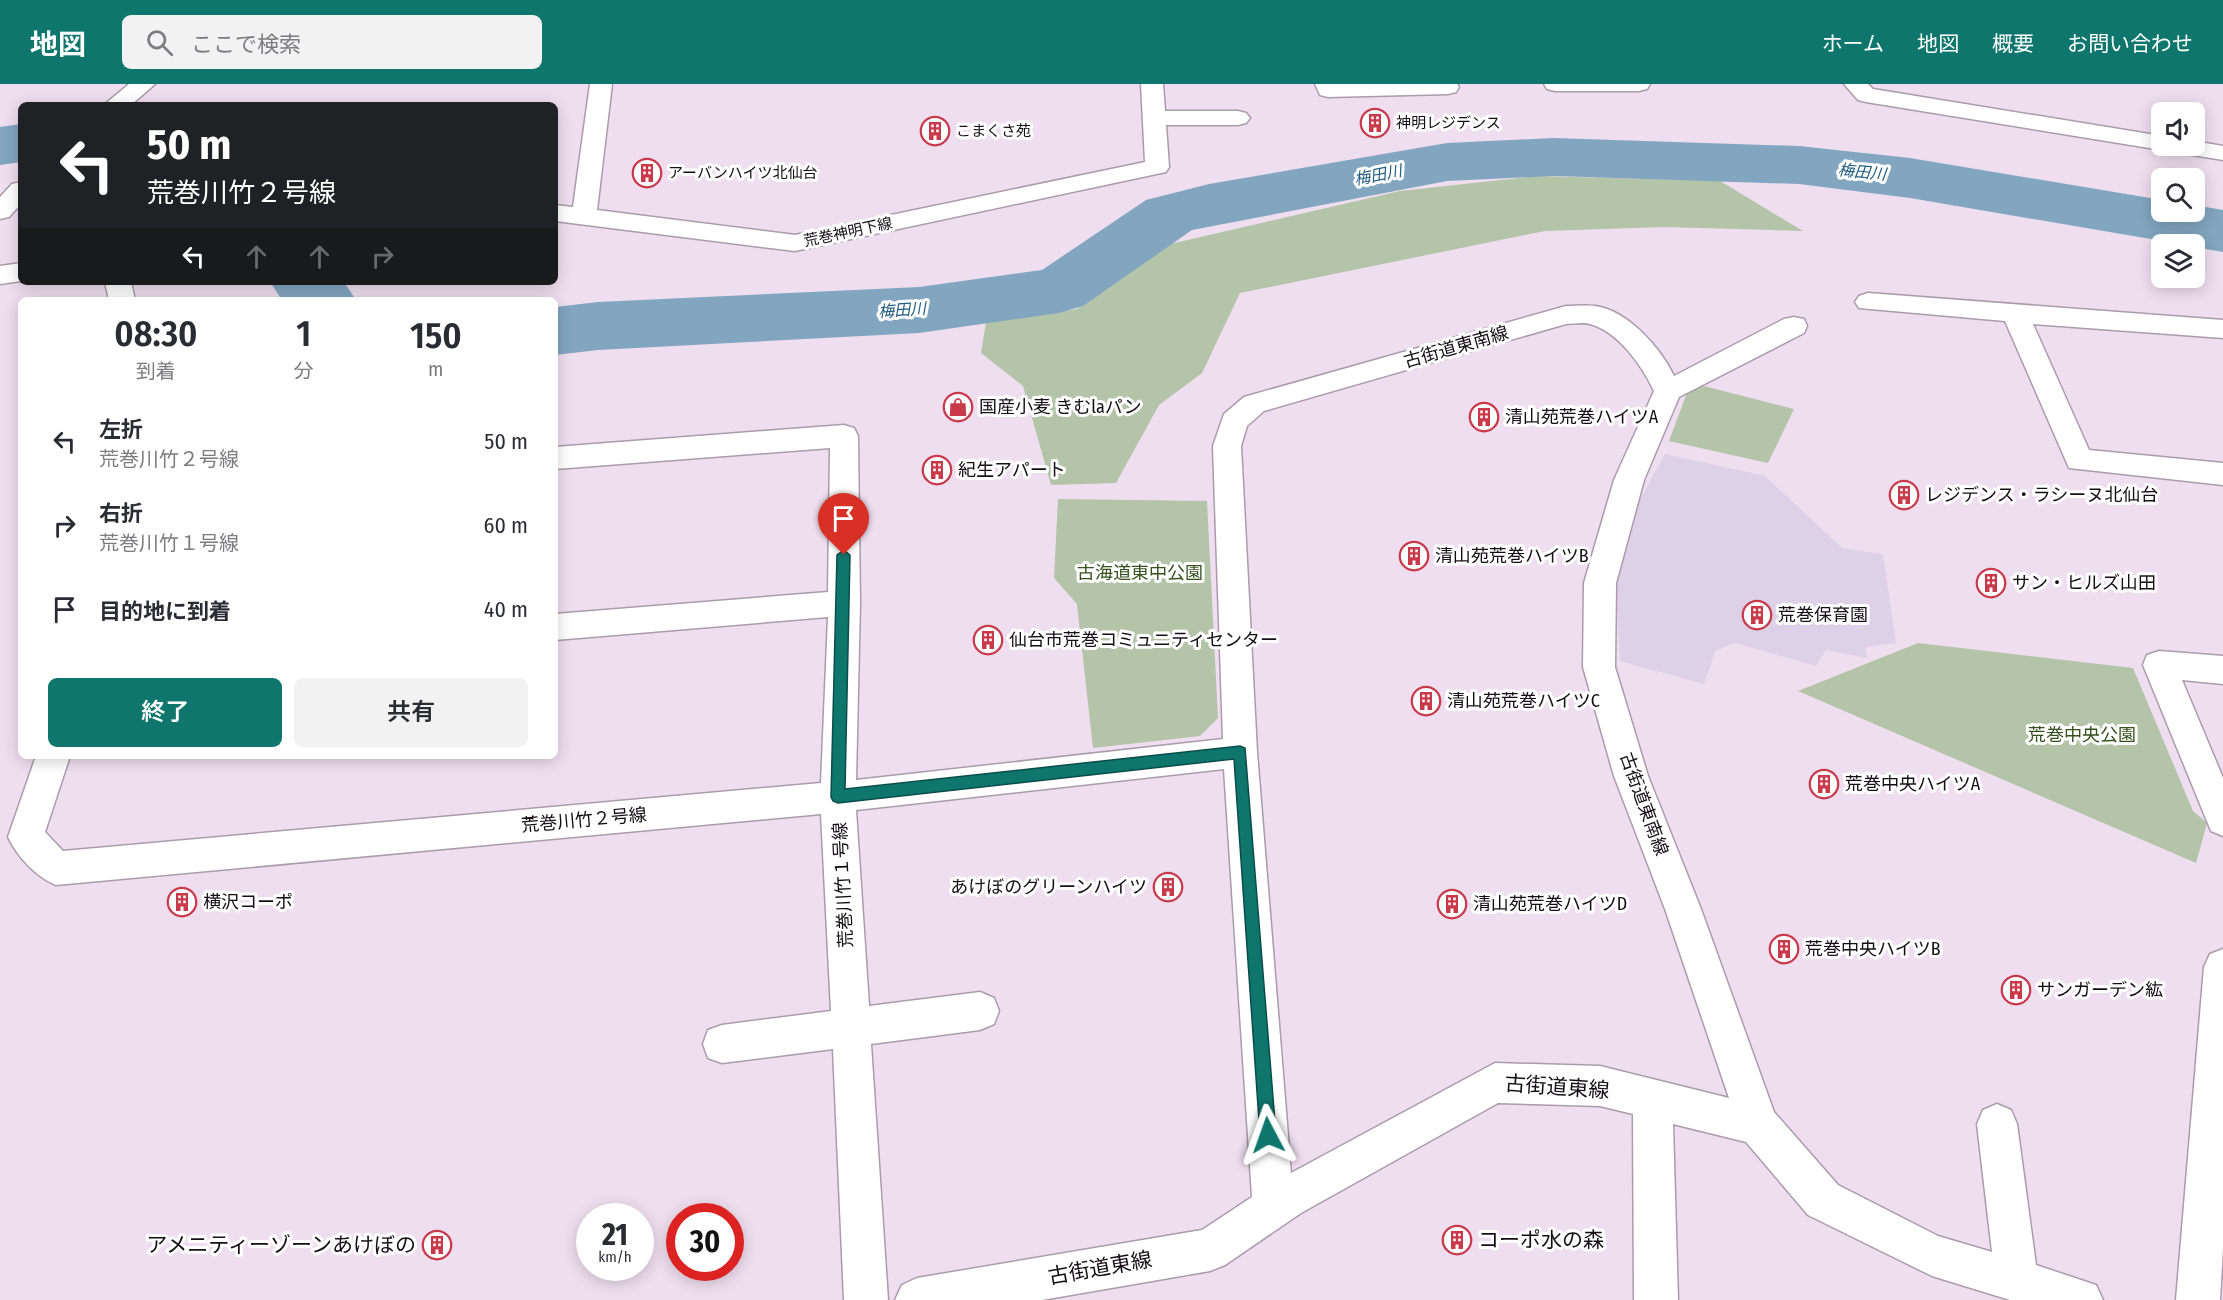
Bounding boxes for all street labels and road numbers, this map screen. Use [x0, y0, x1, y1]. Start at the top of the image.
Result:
street label: 荒巻神明下線 [802, 214, 894, 250]
street label: 古街道東南線 [1401, 322, 1511, 372]
street label: 古街道東南線 [1615, 749, 1673, 859]
street label: 荒巻川竹２号線 [520, 804, 648, 836]
street label: 荒巻川竹１号線 [829, 822, 857, 948]
street label: 古街道東線 [1504, 1070, 1610, 1104]
street label: 古街道東線 [1046, 1246, 1154, 1290]

